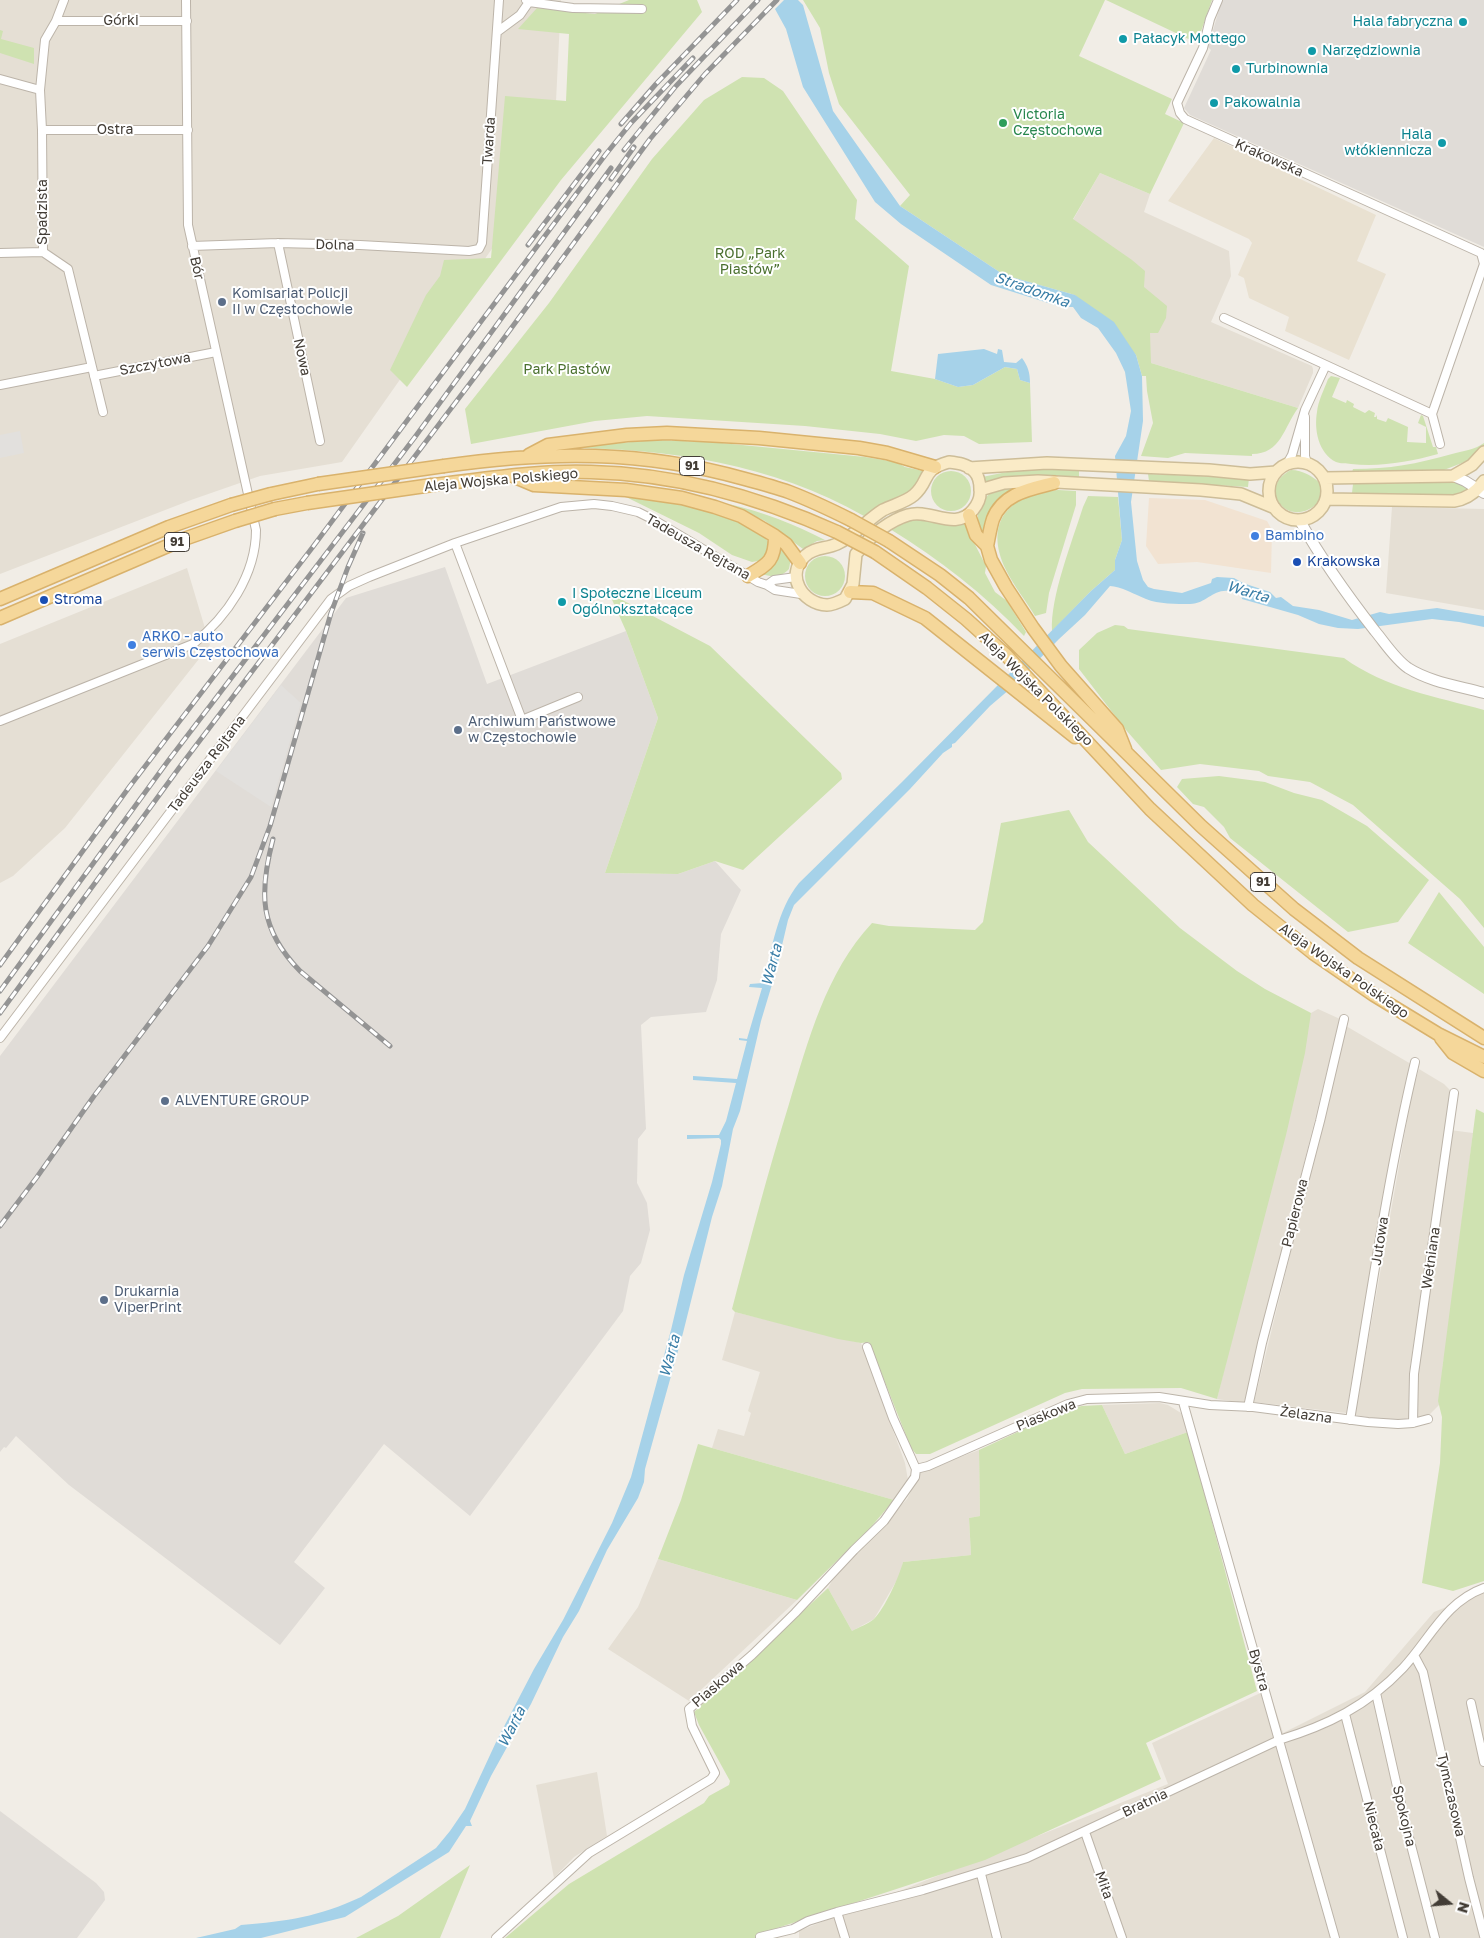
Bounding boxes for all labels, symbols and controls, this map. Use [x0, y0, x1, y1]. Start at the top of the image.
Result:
street label: Górki [103, 13, 139, 29]
place label: Hala fabryczna [1352, 14, 1453, 30]
marker: Hala fabryczna [1457, 16, 1469, 28]
place label: Pałacyk Mottego [1133, 31, 1246, 47]
marker: Pałacyk Mottego [1117, 33, 1129, 45]
place label: Narzędziownia [1322, 43, 1421, 59]
marker: Narzędziownia [1306, 45, 1318, 57]
place label: Turbinownia [1246, 61, 1328, 77]
marker: Turbinownia [1230, 63, 1242, 75]
place label: Pakowalnia [1224, 95, 1301, 111]
marker: Pakowalnia [1208, 97, 1220, 109]
place label: Victoria Częstochowa [1013, 107, 1103, 140]
street label: Twarda [479, 116, 499, 166]
marker: Victoria Częstochowa [997, 117, 1009, 129]
street label: Ostra [97, 122, 133, 138]
place label: Hala włókiennicza [1344, 127, 1432, 160]
street label: Krakowska [1232, 135, 1306, 181]
marker: Hala włókiennicza [1436, 137, 1448, 149]
street label: Spadzista [35, 179, 51, 245]
street label: Dolna [315, 236, 355, 254]
park label: ROD „Park Piastów” [715, 246, 785, 278]
street label: Bór [186, 255, 208, 281]
water label: Stradomka [992, 268, 1072, 312]
place label: Komisariat Policji II w Częstochowie [232, 286, 353, 318]
marker: Komisariat Policji II w Częstochowie [216, 296, 228, 308]
street label: Nowa [290, 337, 314, 377]
street label: Szczytowa [118, 349, 192, 379]
park label: Park Piastów [523, 362, 611, 378]
road number: 91 [680, 456, 704, 476]
street label: Aleja Wojska Polskiego [423, 465, 579, 495]
street label: Tadeusza Rejtana [643, 510, 753, 584]
place label: Bambino [1265, 528, 1324, 544]
marker: Bambino [1249, 530, 1261, 542]
road number: 91 [164, 532, 190, 552]
place label: Krakowska [1307, 554, 1380, 570]
marker: Krakowska [1291, 556, 1303, 568]
water label: Warta [1225, 577, 1271, 607]
place label: I Społeczne Liceum Ogólnokształcące [572, 586, 702, 618]
place label: Stroma [54, 592, 102, 608]
marker: Stroma [38, 594, 50, 606]
marker: I Społeczne Liceum Ogólnokształcące [556, 596, 568, 608]
street label: Aleja Wojska Polskiego [975, 628, 1097, 750]
place label: ARKO - auto serwis Częstochowa [142, 629, 279, 662]
marker: ARKO - auto serwis Częstochowa [126, 639, 138, 651]
street label: Tadeusza Rejtana [165, 712, 249, 816]
place label: Archiwum Państwowe w Częstochowie [468, 714, 616, 746]
marker: Archiwum Państwowe w Częstochowie [452, 724, 464, 736]
road number: 91 [1250, 872, 1276, 892]
street label: Aleja Wojska Polskiego [1276, 920, 1412, 1022]
water label: Warta [758, 942, 786, 988]
place label: ALVENTURE GROUP [175, 1093, 309, 1109]
marker: ALVENTURE GROUP [159, 1095, 171, 1107]
street label: Papierowa [1278, 1177, 1312, 1249]
street label: Jutowa [1368, 1215, 1392, 1267]
street label: Wełniana [1418, 1226, 1444, 1290]
place label: Drukarnia ViperPrint [114, 1284, 182, 1316]
marker: Drukarnia ViperPrint [98, 1294, 110, 1306]
water label: Warta [656, 1333, 684, 1379]
street label: Piaskowa [1014, 1395, 1078, 1435]
street label: Żelazna [1279, 1403, 1333, 1427]
street label: Bystra [1245, 1647, 1273, 1693]
street label: Piaskowa [689, 1657, 747, 1711]
water label: Warta [494, 1704, 530, 1750]
street label: Tymczasowa [1433, 1752, 1469, 1838]
street label: Spokojna [1389, 1784, 1419, 1848]
street label: Bratnia [1120, 1785, 1170, 1821]
street label: Niecała [1360, 1799, 1388, 1853]
street label: Miła [1091, 1869, 1117, 1901]
north arrow [1424, 1878, 1474, 1928]
text: N [1454, 1900, 1474, 1915]

